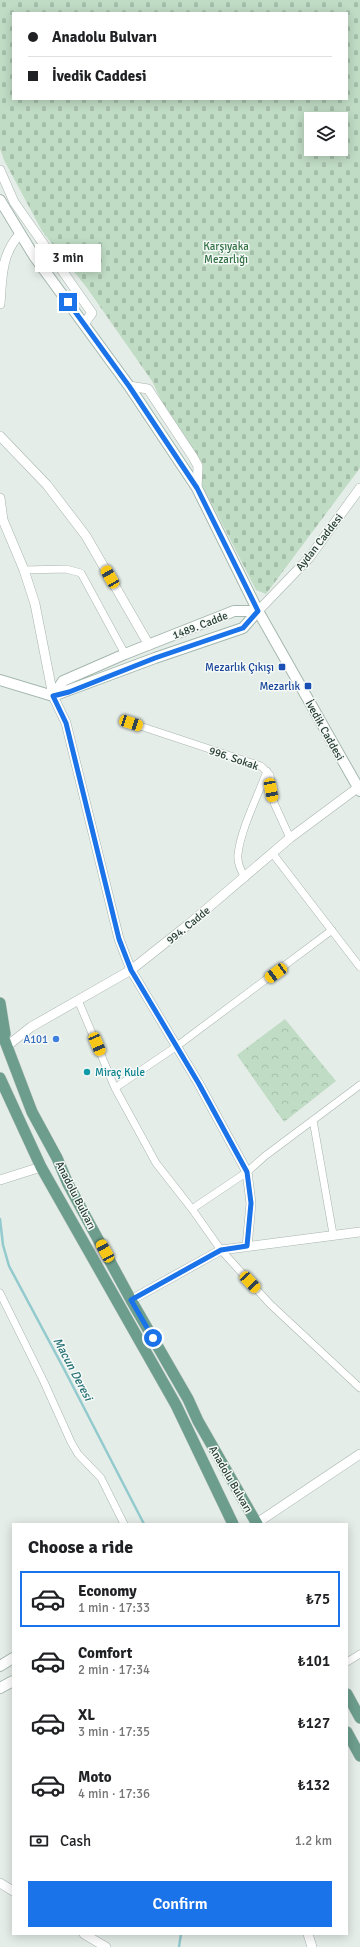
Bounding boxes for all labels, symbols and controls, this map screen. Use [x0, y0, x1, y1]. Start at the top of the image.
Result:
text: Anadolu Bulvarı [52, 28, 157, 46]
text: İvedik Caddesi [52, 67, 146, 85]
map controls [304, 112, 348, 156]
button: layers [304, 112, 348, 156]
park label: Karşıyaka Mezarlığı [203, 240, 249, 266]
callout: 3 min [35, 244, 101, 272]
text: 3 min [52, 250, 84, 266]
route end [59, 293, 77, 311]
street label: Aydan Caddesi [293, 511, 346, 573]
car [99, 564, 121, 590]
street label: 1489. Cadde [171, 609, 230, 642]
place label: Mezarlık Çıkışı [205, 661, 274, 674]
marker: Mezarlık Çıkışı [277, 662, 287, 672]
place label: Mezarlık [259, 680, 300, 693]
marker: Mezarlık [303, 681, 313, 691]
street label: İvedik Caddesi [303, 697, 347, 763]
car [118, 714, 144, 732]
street label: 996. Sokak [207, 744, 261, 773]
car [263, 777, 279, 803]
street label: 994. Cadde [164, 904, 213, 947]
car [263, 961, 289, 985]
car [87, 1031, 107, 1057]
place label: A101 [23, 1033, 48, 1046]
marker: A101 [51, 1034, 61, 1044]
place label: Miraç Kule [95, 1066, 145, 1079]
marker: Miraç Kule [82, 1067, 92, 1077]
street label: Anadolu Bulvarı [53, 1159, 98, 1232]
car [94, 1238, 116, 1264]
car [237, 1269, 263, 1295]
route start [144, 1329, 162, 1347]
water label: Macun Deresi [50, 1335, 96, 1405]
street label: Anadolu Bulvarı [206, 1444, 255, 1515]
text: Choose a ride [28, 1536, 133, 1558]
icon: car [30, 1581, 66, 1617]
text: Economy [78, 1582, 137, 1600]
text: ₺75 [306, 1590, 330, 1608]
text: 1 min · 17:33 [78, 1600, 150, 1616]
icon: car [30, 1643, 66, 1679]
text: Comfort [78, 1644, 132, 1662]
text: ₺101 [298, 1652, 330, 1670]
text: 2 min · 17:34 [78, 1662, 150, 1678]
icon: car [30, 1705, 66, 1741]
text: XL [78, 1706, 95, 1724]
text: ₺127 [298, 1714, 330, 1732]
text: 3 min · 17:35 [78, 1724, 150, 1740]
icon: car [30, 1767, 66, 1803]
text: Moto [78, 1768, 112, 1786]
text: ₺132 [298, 1776, 330, 1794]
text: 4 min · 17:36 [78, 1786, 150, 1802]
icon: cash [28, 1830, 50, 1852]
text: Cash [60, 1832, 91, 1850]
text: 1.2 km [295, 1833, 332, 1849]
button: Confirm [28, 1881, 332, 1927]

